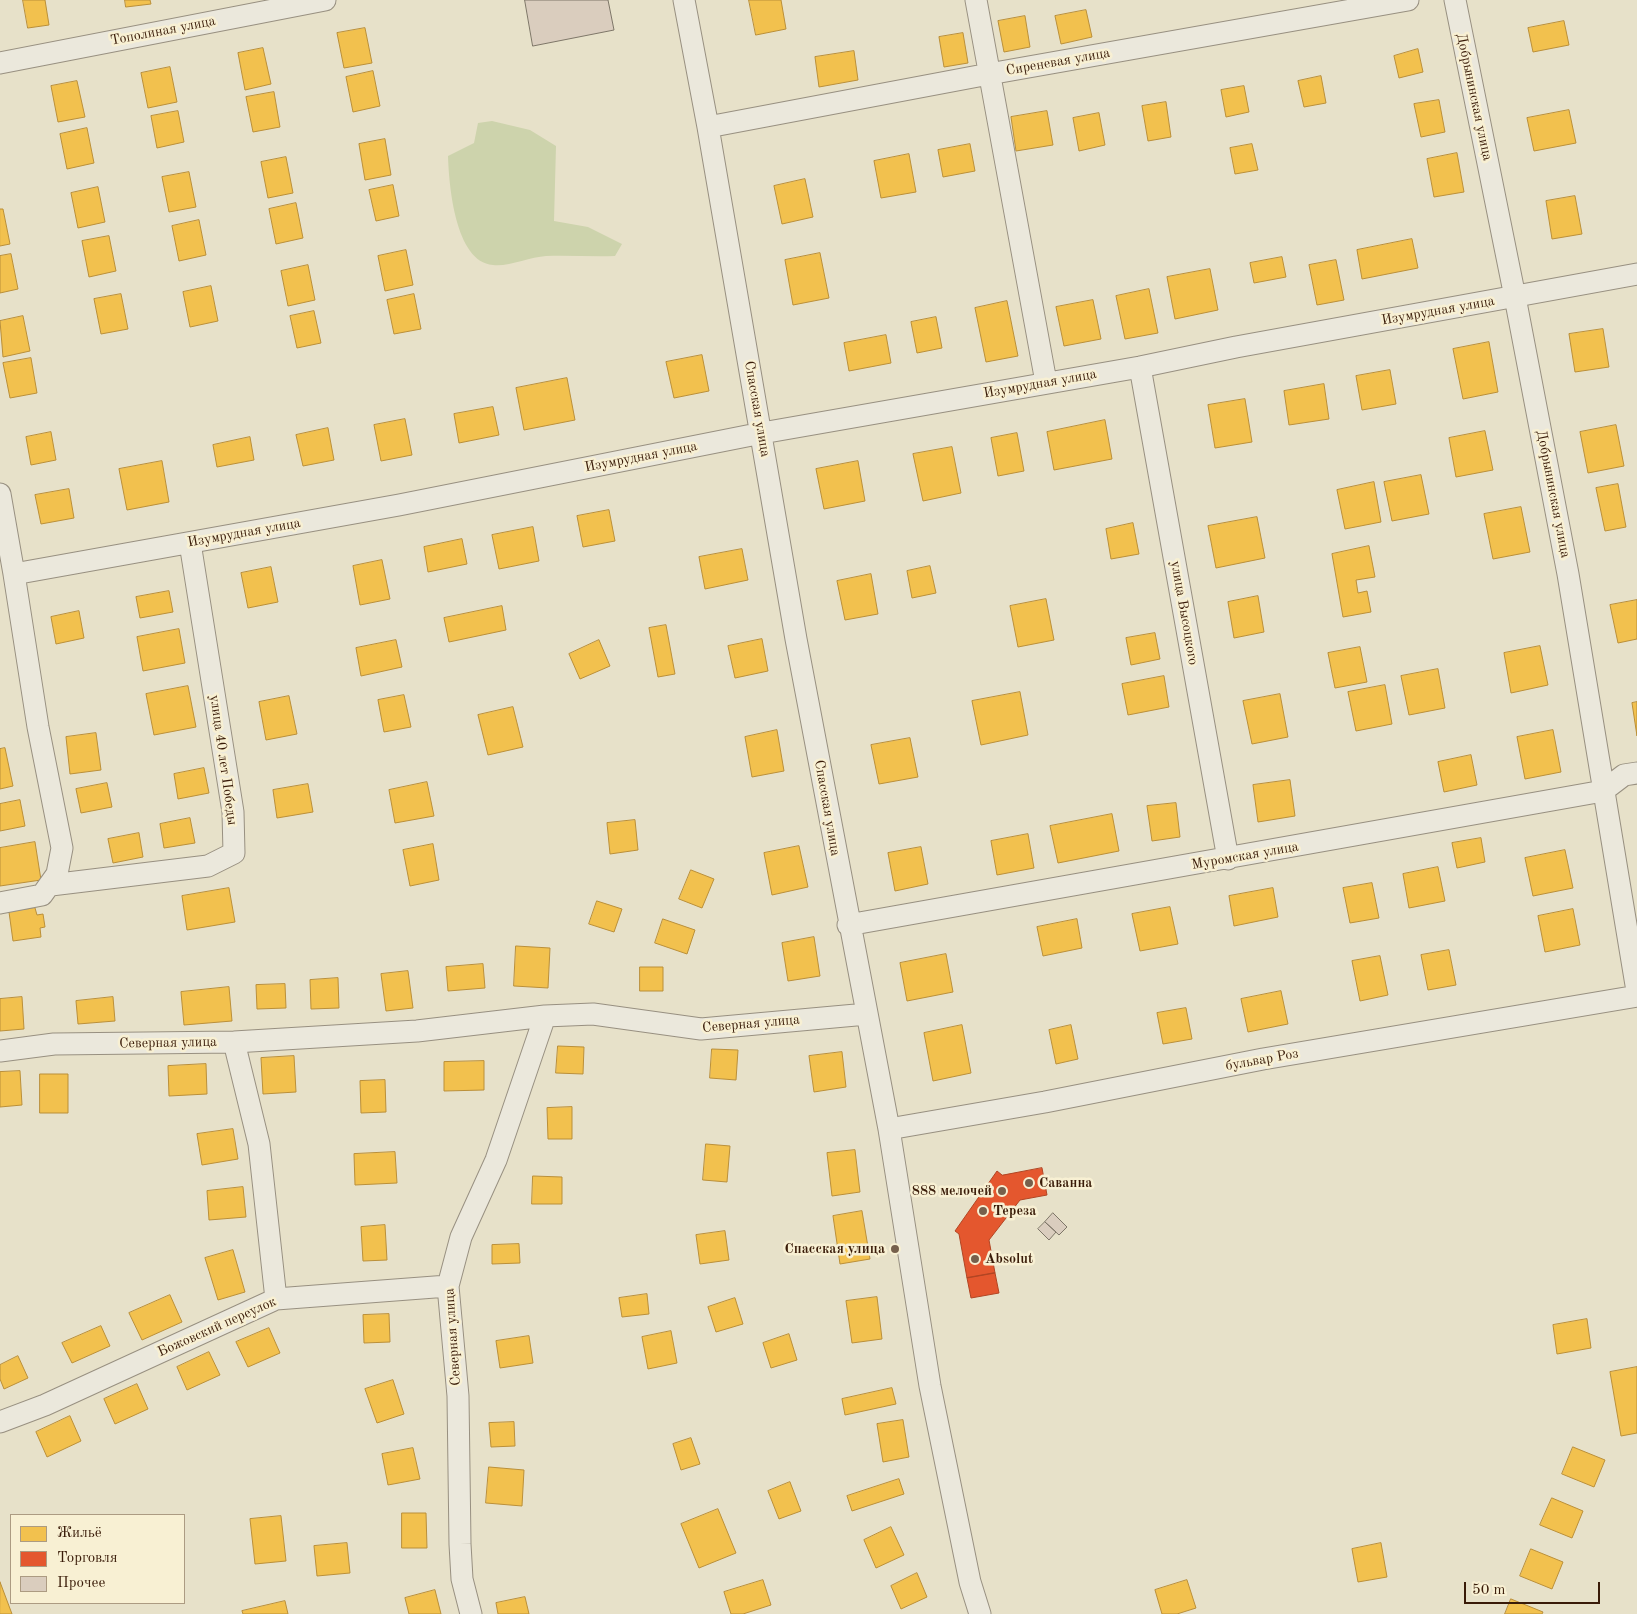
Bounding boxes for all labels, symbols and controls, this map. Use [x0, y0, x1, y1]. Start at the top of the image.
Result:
street label: Тополиная улица [109, 13, 217, 49]
street label: Добрынинская улица [1452, 32, 1496, 162]
street label: Сиреневая улица [1005, 45, 1111, 79]
street label: Изумрудная улица [1380, 293, 1496, 329]
street label: Спасская улица [740, 360, 774, 458]
street label: Изумрудная улица [982, 366, 1098, 402]
street label: Добрынинская улица [1532, 429, 1574, 559]
street label: Изумрудная улица [583, 438, 699, 476]
street label: Изумрудная улица [186, 515, 302, 551]
street label: улица Высоцкого [1167, 560, 1201, 666]
street label: улица 40 лет Победы [206, 694, 240, 826]
street label: Спасская улица [810, 759, 844, 857]
street label: Муромская улица [1190, 838, 1300, 874]
street label: Северная улица [702, 1011, 800, 1037]
street label: Северная улица [119, 1034, 217, 1052]
street label: бульвар Роз [1224, 1045, 1300, 1075]
place label: Саванна [1039, 1175, 1092, 1191]
marker: Саванна [1023, 1177, 1035, 1189]
place label: 888 мелочей [912, 1183, 992, 1199]
marker: 888 мелочей [996, 1185, 1008, 1197]
place label: Тереза [993, 1203, 1036, 1219]
marker: Тереза [977, 1205, 989, 1217]
place label: Спасская улица [785, 1241, 885, 1257]
marker: Спасская улица [889, 1243, 901, 1255]
place label: Absolut [985, 1251, 1033, 1267]
marker: Absolut [969, 1253, 981, 1265]
street label: Северная улица [441, 1288, 465, 1386]
street label: Божовский переулок [155, 1293, 279, 1361]
legend [10, 1514, 185, 1604]
text: Жильё [57, 1526, 102, 1541]
text: Торговля [57, 1551, 118, 1566]
scale bar [1467, 1572, 1603, 1604]
text: Прочее [57, 1576, 105, 1591]
text: 50 m [1472, 1583, 1506, 1598]

